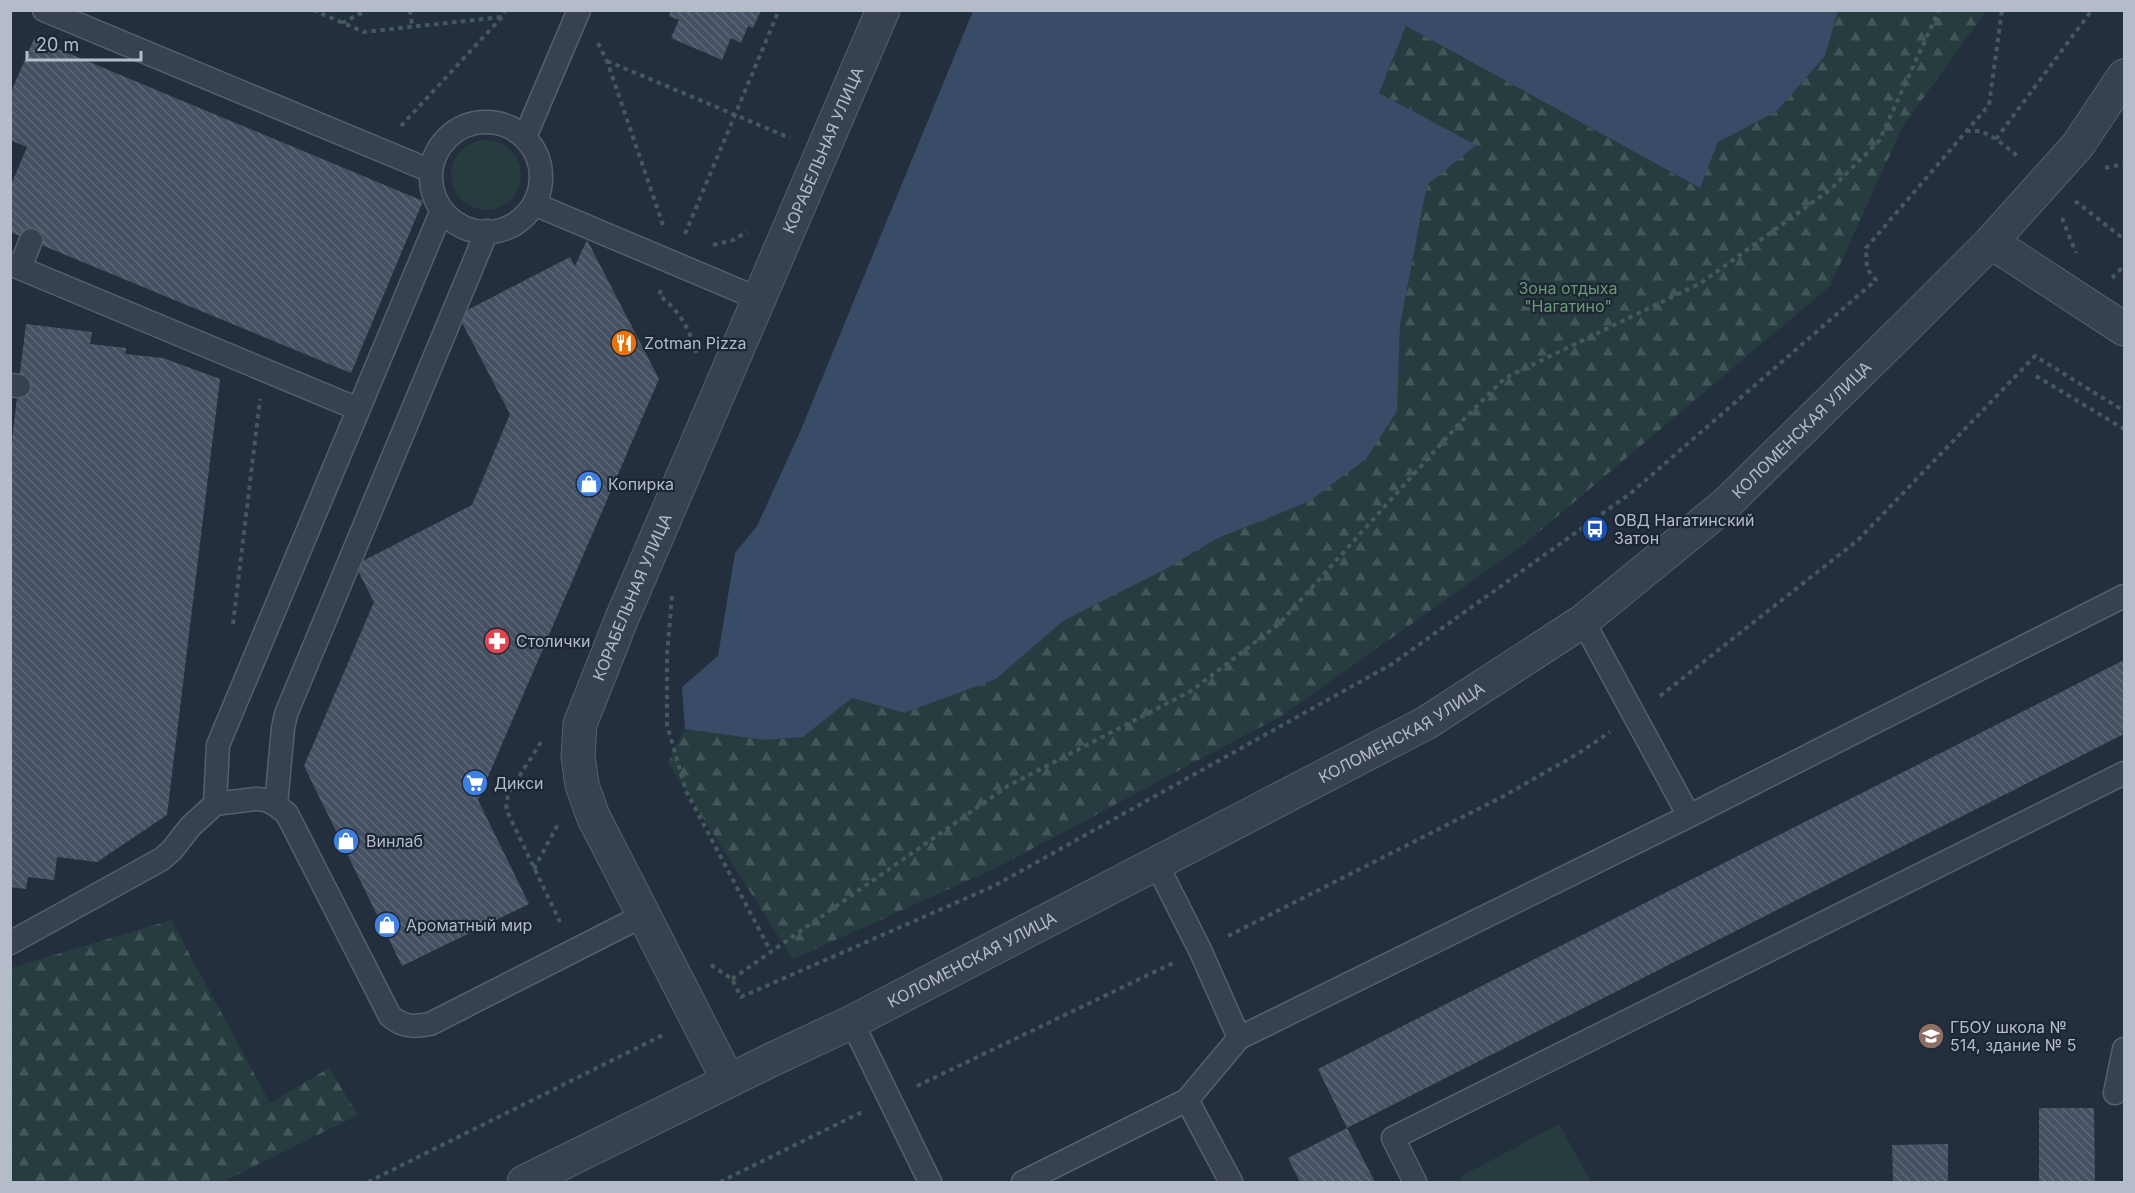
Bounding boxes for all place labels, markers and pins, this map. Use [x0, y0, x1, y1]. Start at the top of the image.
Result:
restaurant icon: Zotman Pizza [609, 328, 639, 358]
place label: Zotman Pizza [644, 333, 747, 353]
shop icon: Копирка [574, 469, 604, 499]
place label: Копирка [608, 474, 674, 494]
place label: ОВД Нагатинский Затон [1614, 510, 1755, 548]
bus stop icon: ОВД Нагатинский Затон [1580, 514, 1610, 544]
pharmacy icon: Столички [482, 626, 512, 656]
place label: Столички [516, 631, 591, 651]
supermarket icon: Дикси [460, 768, 490, 798]
place label: Дикси [494, 773, 543, 793]
shop icon: Винлаб [331, 826, 361, 856]
place label: Винлаб [366, 831, 423, 851]
shop icon: Ароматный мир [372, 910, 402, 940]
place label: Ароматный мир [406, 915, 532, 935]
place label: ГБОУ школа № 514, здание № 5 [1950, 1017, 2077, 1055]
school or university icon: ГБОУ школа № 514, здание № 5 [1916, 1021, 1946, 1051]

